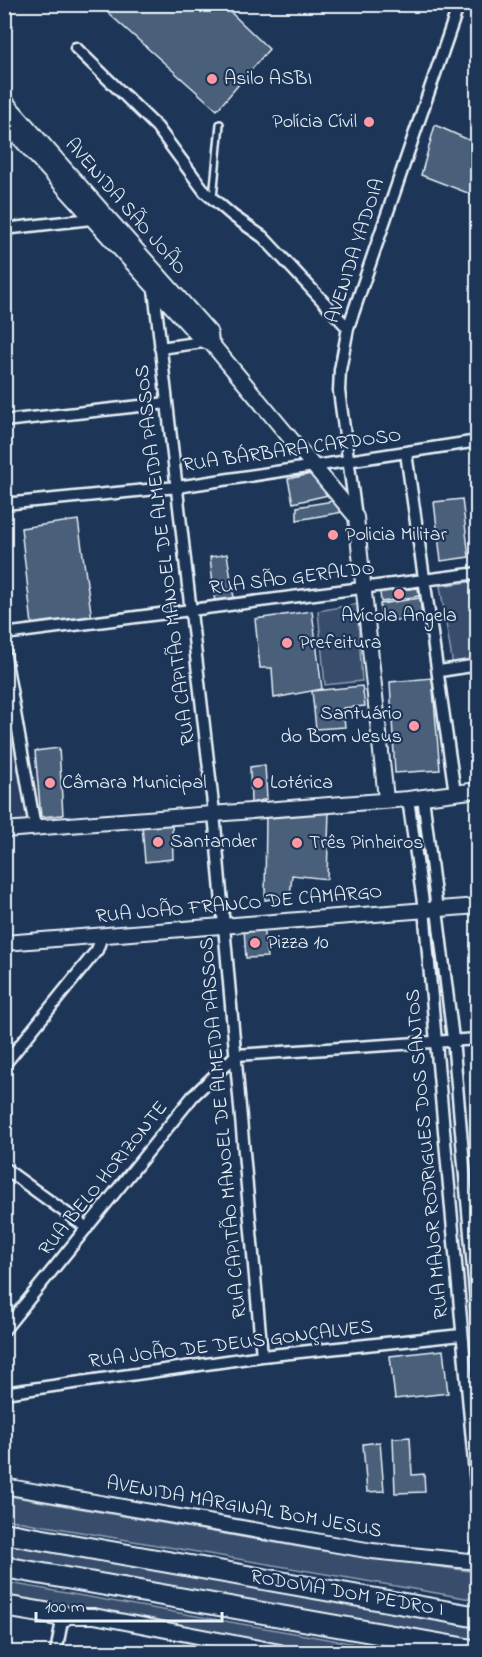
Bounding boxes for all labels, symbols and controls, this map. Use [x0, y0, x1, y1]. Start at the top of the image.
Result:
place label: Asilo ASBI [224, 65, 312, 94]
marker: Asilo ASBI [205, 72, 219, 86]
place label: Polícia Cívil [272, 108, 357, 137]
marker: Polícia Cívil [362, 115, 376, 129]
street label: AVENIDA SÃO JOÃO [57, 132, 193, 282]
street label: AVENIDA YADOIA [319, 175, 393, 327]
street label: RUA CAPITÃO MANOEL DE ALMEIDA PASSOS [128, 363, 204, 747]
street label: RUA BÁRBARA CARDOSO [181, 421, 403, 481]
place label: Policia Militar [345, 521, 448, 550]
marker: Policia Militar [326, 528, 340, 542]
street label: RUA SÃO GERALDO [208, 554, 376, 604]
marker: Avícola Angela [392, 587, 406, 601]
place label: Avícola Angela [341, 602, 457, 632]
place label: Prefeitura [299, 629, 381, 658]
marker: Prefeitura [280, 636, 294, 650]
place label: Santuário do Bom Jesus [281, 700, 402, 752]
marker: Santuário do Bom Jesus [407, 719, 421, 733]
place label: Câmara Municipal [62, 769, 207, 798]
place label: Lotérica [270, 769, 333, 798]
marker: Câmara Municipal [43, 776, 57, 790]
marker: Lotérica [251, 776, 265, 790]
place label: Santander [170, 828, 258, 857]
place label: Três Pinheiros [309, 829, 423, 858]
marker: Santander [151, 835, 165, 849]
marker: Três Pinheiros [290, 836, 304, 850]
street label: RUA JOÃO FRANCO DE CAMARGO [94, 878, 384, 932]
place label: Pizza 10 [267, 929, 329, 958]
street label: RUA CAPITÃO MANOEL DE ALMEIDA PASSOS [193, 936, 255, 1320]
marker: Pizza 10 [248, 936, 262, 950]
street label: RUA MAJOR RODRIGUES DOS SANTOS [399, 988, 457, 1320]
street label: RUA BELO HORIZONTE [32, 1095, 176, 1263]
street label: RUA JOÃO DE DEUS GONÇALVES [87, 1313, 375, 1377]
street label: AVENIDA MARGINAL BOM JESUS [104, 1469, 384, 1547]
street label: RODOVIA DOM PEDRO I [248, 1563, 446, 1625]
scale bar [36, 1585, 222, 1623]
text: 100 m [45, 1595, 85, 1621]

